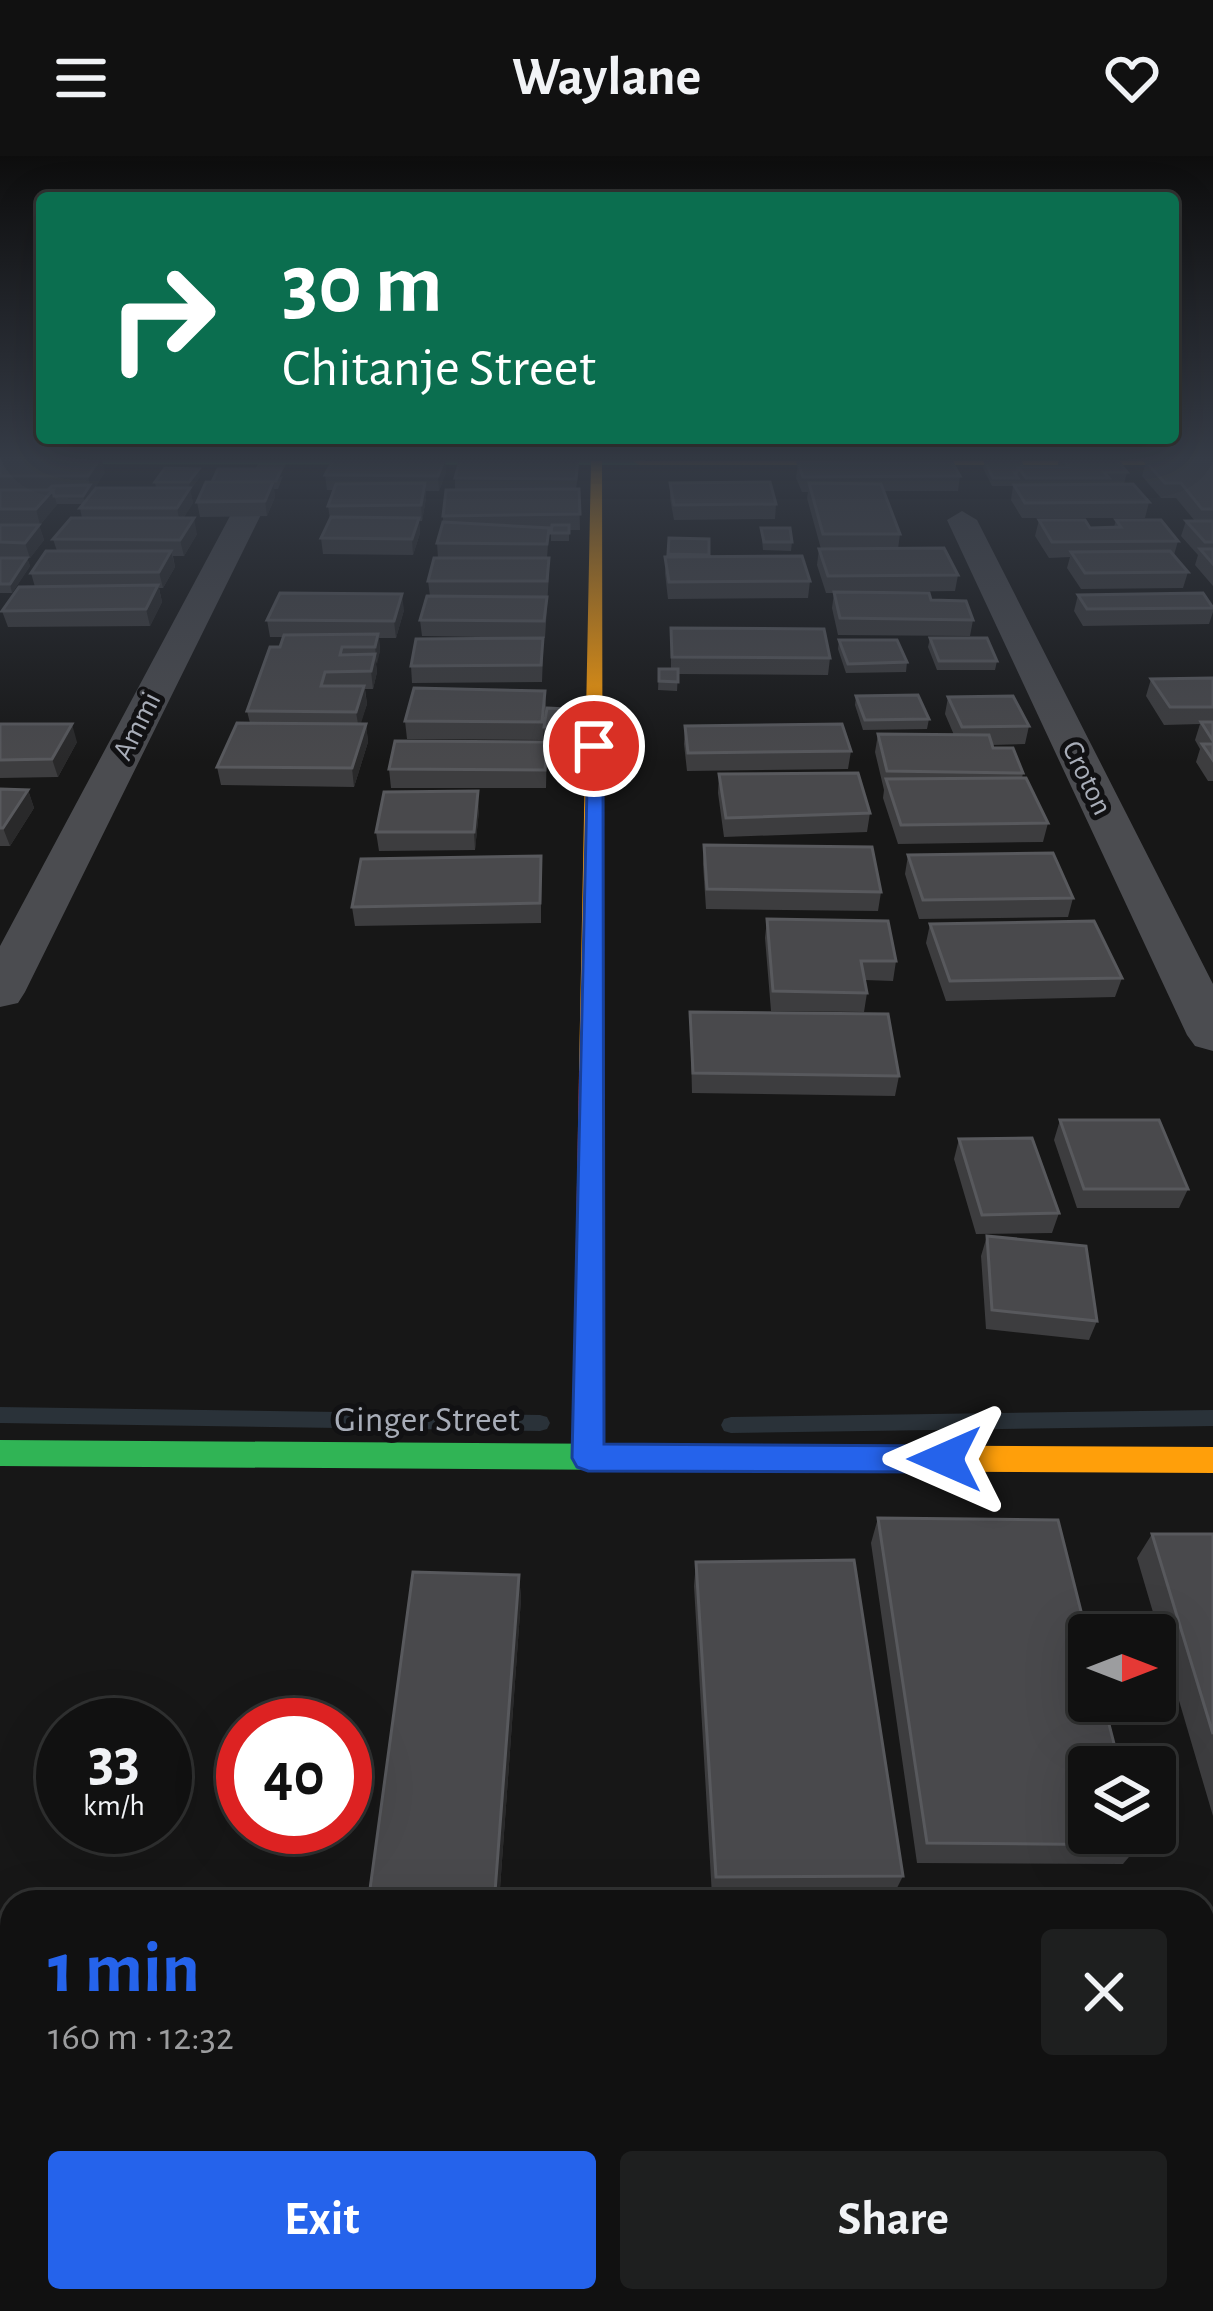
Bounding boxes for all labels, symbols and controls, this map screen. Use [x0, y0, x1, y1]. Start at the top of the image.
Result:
icon: menu [48, 45, 114, 111]
icon: heart [1099, 45, 1165, 111]
text: Waylane [512, 51, 701, 105]
icon: right [84, 240, 240, 396]
text: 30 m [282, 244, 442, 328]
text: Chitanje Street [282, 342, 596, 396]
street label: Ammi [107, 687, 167, 765]
pin [543, 695, 645, 797]
icon: arrive [561, 713, 627, 779]
street label: Croton [1056, 736, 1118, 820]
position arrow [882, 1396, 1008, 1522]
street label: Ginger Street [334, 1402, 520, 1438]
north arrow [1068, 1614, 1176, 1722]
map controls [1068, 1614, 1176, 1854]
speed limit sign: 40 [216, 1698, 372, 1854]
text: 33 [88, 1731, 140, 1791]
button: layers [1068, 1746, 1176, 1854]
text: km/h [83, 1791, 145, 1821]
button: close [1041, 1929, 1167, 2055]
text: 1 min [48, 1933, 200, 2005]
text: 160 m · 12:32 [48, 2018, 234, 2057]
button: Exit [48, 2151, 596, 2289]
button: Share [620, 2151, 1167, 2289]

